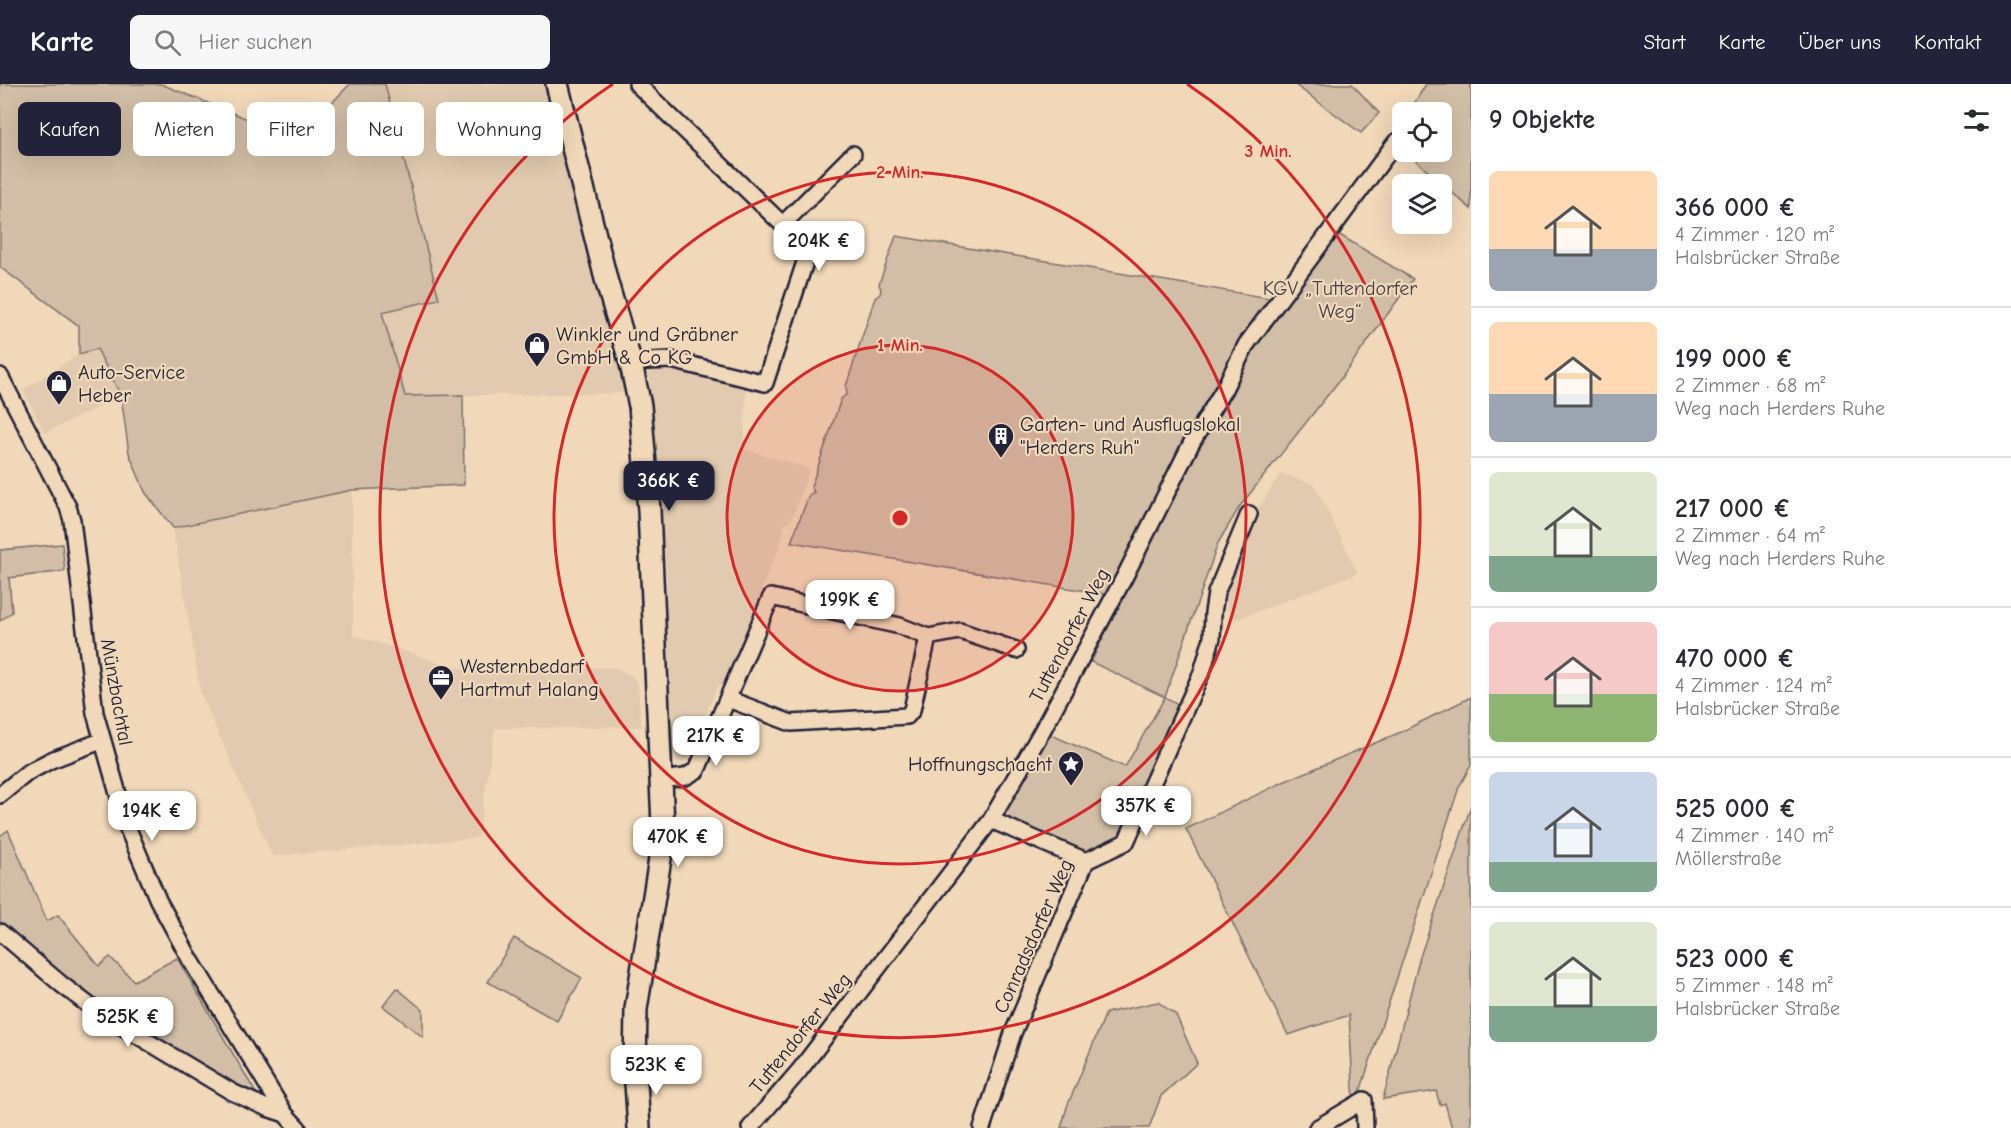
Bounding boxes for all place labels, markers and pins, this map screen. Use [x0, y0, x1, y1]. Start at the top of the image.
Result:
pin: 204K € [770, 221, 868, 272]
place label: Winkler und Gräbner GmbH & Co KG [556, 323, 738, 369]
shop icon: Winkler und Gräbner GmbH & Co KG [522, 330, 552, 368]
place label: Auto-Service Heber [78, 361, 185, 407]
shop icon: Auto-Service Heber [44, 368, 74, 406]
place label: Garten- und Ausflugslokal "Herders Ruh" [1020, 413, 1240, 459]
building icon: Garten- und Ausflugslokal "Herders Ruh" [986, 421, 1016, 459]
pin: 366K € [620, 461, 718, 512]
centre of rings [890, 508, 910, 528]
pin: 199K € [801, 580, 899, 631]
place label: Westernbedarf Hartmut Halang [460, 655, 599, 701]
office icon: Westernbedarf Hartmut Halang [426, 663, 456, 701]
pin: 217K € [667, 716, 765, 767]
place icon: Hoffnungschacht [1056, 749, 1086, 787]
place label: Hoffnungschacht [908, 753, 1053, 776]
pin: 357K € [1097, 786, 1195, 837]
pin: 194K € [103, 791, 201, 842]
pin: 470K € [629, 817, 727, 868]
pin: 525K € [79, 997, 177, 1048]
pin: 523K € [607, 1045, 705, 1096]

